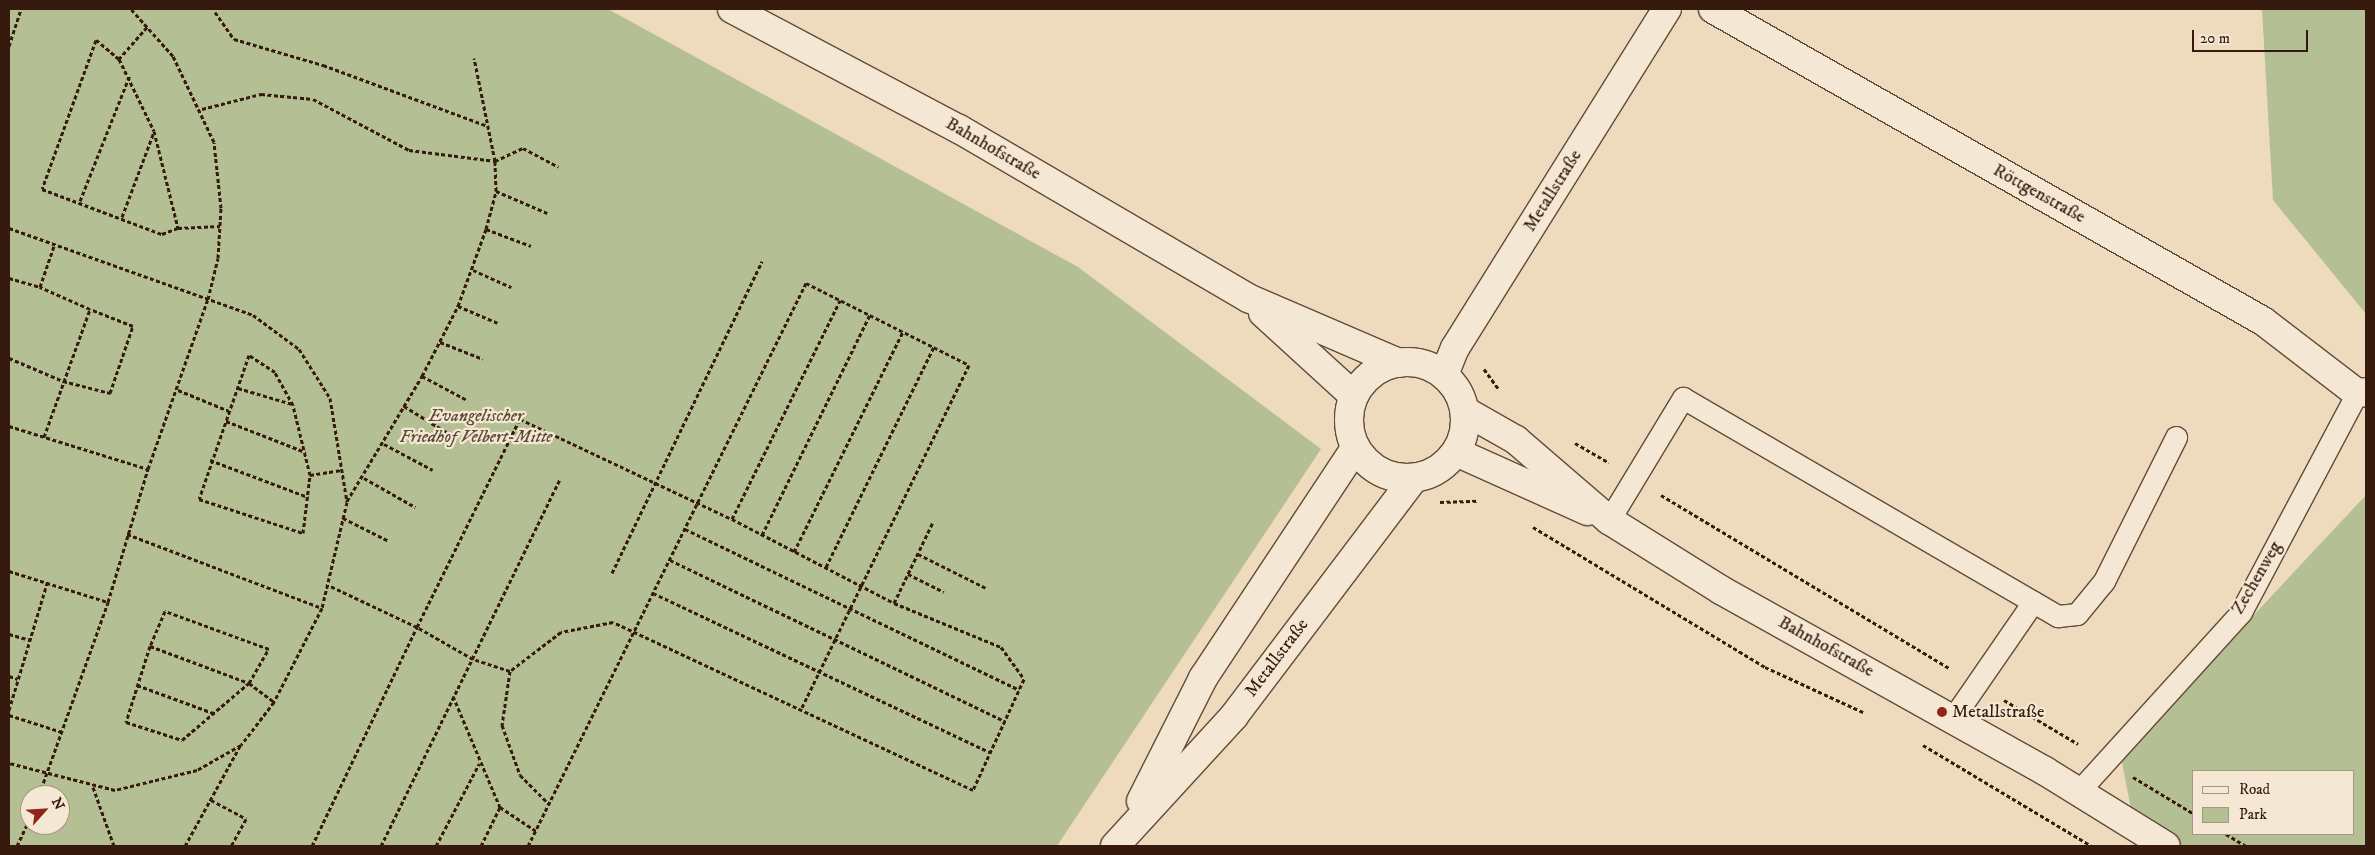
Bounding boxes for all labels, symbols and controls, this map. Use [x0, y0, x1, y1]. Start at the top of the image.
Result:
scale bar [2195, 20, 2311, 52]
text: 20 m [2200, 29, 2230, 48]
street label: Bahnhofstraße [942, 113, 1044, 185]
street label: Metallstraße [1519, 146, 1587, 236]
street label: Röttgenstraße [1989, 160, 2089, 228]
park label: Evangelischer Friedhof Velbert-Mitte [400, 406, 552, 448]
street label: Zechenweg [2227, 538, 2287, 618]
street label: Bahnhofstraße [1774, 612, 1878, 682]
street label: Metallstraße [1241, 615, 1313, 701]
place label: Metallstraße [1952, 701, 2044, 723]
marker: Metallstraße [1936, 706, 1948, 718]
legend [2192, 770, 2355, 835]
text: Road [2239, 780, 2270, 799]
north arrow [20, 785, 70, 835]
text: N [47, 795, 68, 813]
text: Park [2239, 805, 2267, 824]

